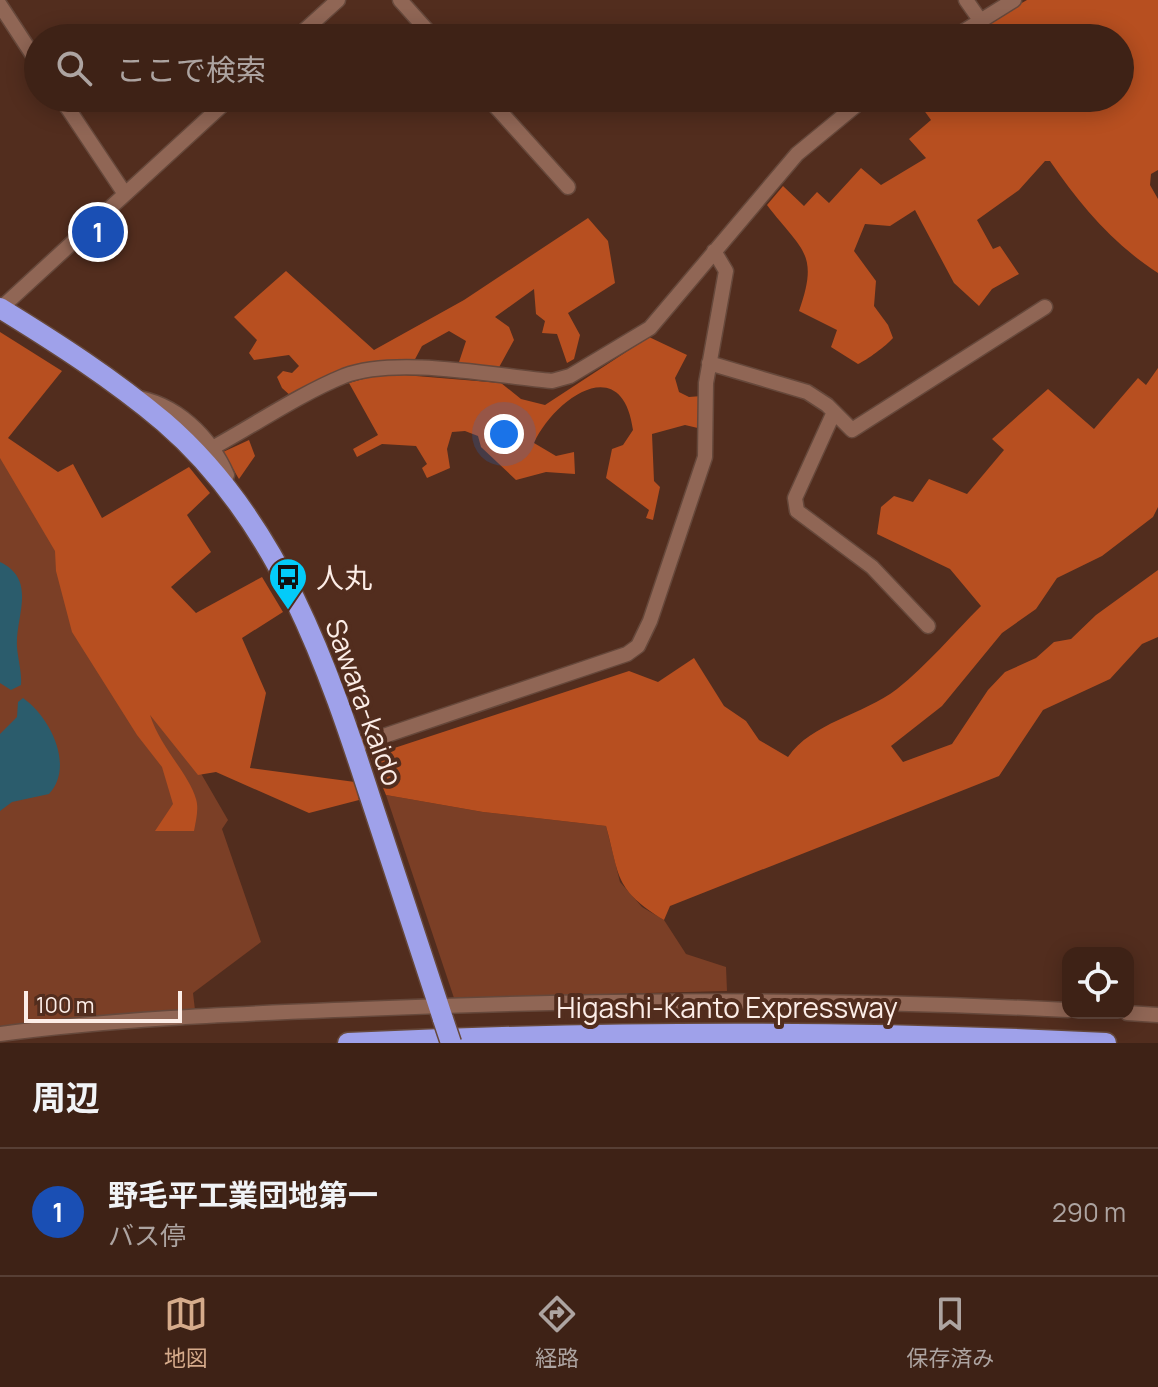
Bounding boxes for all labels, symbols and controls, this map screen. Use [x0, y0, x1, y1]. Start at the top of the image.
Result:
search box [24, 24, 1134, 112]
icon: search [52, 46, 96, 90]
text: ここで検索 [116, 49, 266, 90]
pin: 1 [72, 202, 124, 262]
your location [484, 414, 524, 454]
bus stop icon: 人丸 [267, 556, 309, 611]
place label: 人丸 [316, 558, 372, 596]
street label: Sawara-kaido [317, 614, 413, 790]
map controls [1062, 947, 1134, 1019]
button: locate [1062, 947, 1134, 1019]
scale bar [24, 987, 182, 1023]
street label: Higashi-Kanto Expressway [556, 988, 898, 1026]
text: 100 m [36, 990, 94, 1020]
text: 周辺 [32, 1074, 100, 1120]
text: 野毛平工業団地第一 [108, 1174, 378, 1215]
text: 1 [52, 1194, 64, 1230]
text: 290 m [1052, 1194, 1126, 1230]
text: バス停 [108, 1217, 186, 1253]
tab: 地図 [164, 1292, 208, 1373]
tab: 経路 [535, 1292, 579, 1373]
tab: 保存済み [906, 1292, 994, 1373]

